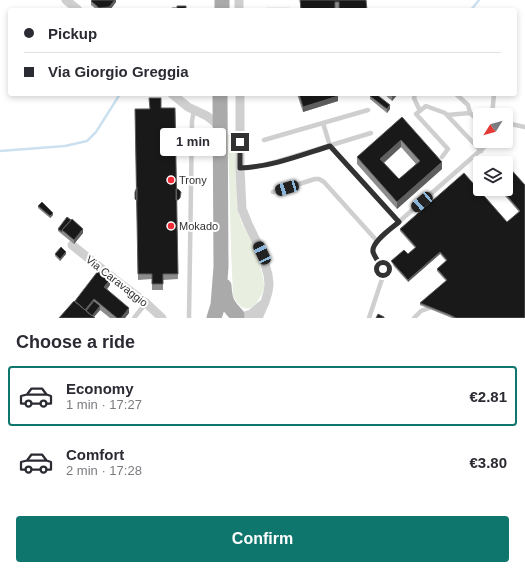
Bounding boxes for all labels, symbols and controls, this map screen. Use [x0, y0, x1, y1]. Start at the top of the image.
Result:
text: Pickup [48, 25, 97, 42]
text: Via Giorgio Greggia [48, 63, 189, 80]
north arrow [473, 108, 513, 148]
map controls [473, 108, 513, 196]
callout: 1 min [160, 128, 226, 156]
route end [231, 133, 249, 151]
text: 1 min [176, 134, 210, 149]
button: layers [473, 156, 513, 196]
place label: Trony [179, 174, 207, 186]
marker: Trony [166, 175, 176, 185]
car [274, 179, 300, 197]
car [409, 190, 435, 214]
place label: Mokado [179, 220, 218, 232]
marker: Mokado [166, 221, 176, 231]
car [251, 240, 273, 266]
street label: Via Caravaggio [84, 253, 150, 309]
route start [374, 260, 392, 278]
text: Choose a ride [16, 332, 135, 352]
icon: car [18, 378, 54, 414]
text: Economy [66, 380, 134, 397]
text: €2.81 [469, 388, 507, 405]
text: 1 min · 17:27 [66, 397, 142, 412]
icon: car [18, 444, 54, 480]
text: Comfort [66, 446, 124, 463]
text: €3.80 [469, 454, 507, 471]
text: 2 min · 17:28 [66, 463, 142, 478]
button: Confirm [16, 516, 509, 562]

